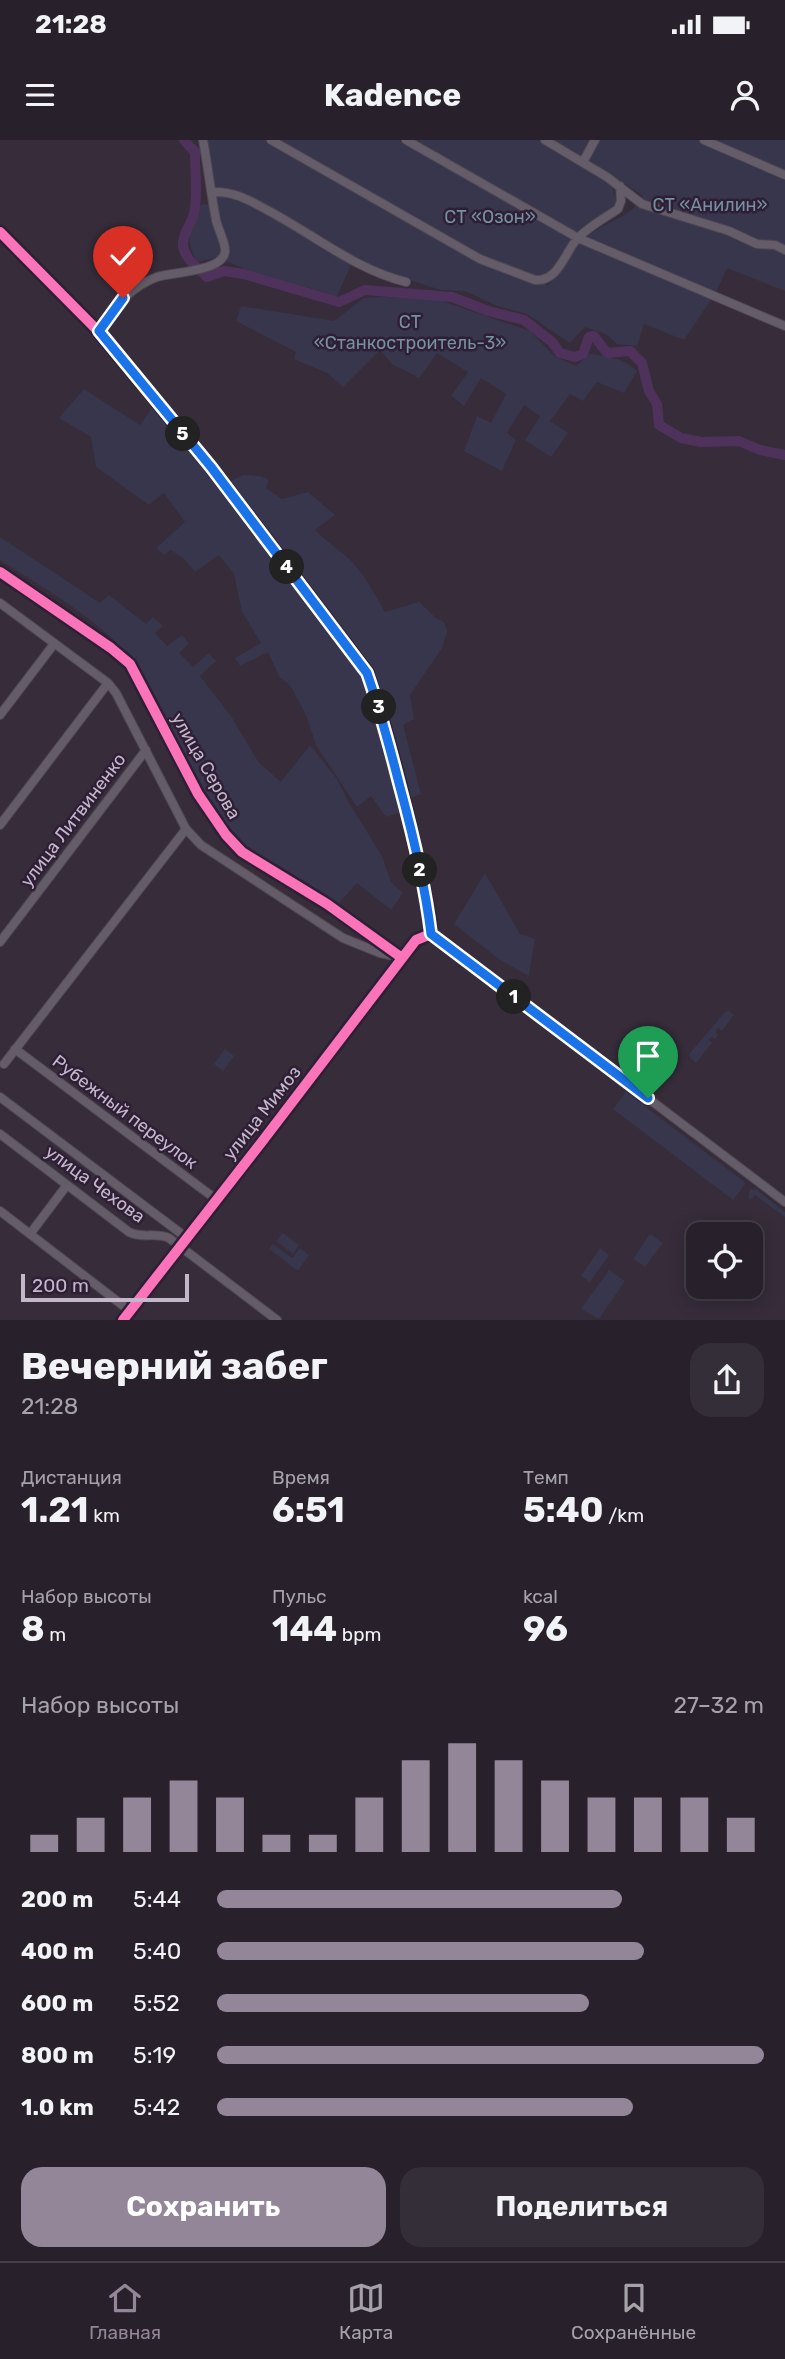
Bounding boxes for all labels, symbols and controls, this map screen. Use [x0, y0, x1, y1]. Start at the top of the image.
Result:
text: 21:28 [35, 9, 107, 40]
icon: menu [21, 76, 59, 114]
text: Kadence [324, 76, 461, 114]
icon: person [726, 76, 764, 114]
park label: СТ «Анилин» [652, 194, 768, 216]
park label: СТ «Озон» [444, 206, 536, 228]
pin [93, 226, 153, 298]
icon: check [104, 237, 142, 275]
park label: СТ «Станкостроитель-3» [314, 311, 506, 354]
pin: 5 [166, 416, 200, 452]
text: 5 [176, 422, 189, 445]
pin: 4 [270, 550, 304, 584]
text: 4 [280, 555, 293, 578]
pin: 3 [362, 690, 396, 724]
text: 3 [372, 695, 385, 718]
street label: улица Серова [167, 709, 245, 823]
street label: улица Литвиненко [16, 749, 130, 891]
pin: 2 [402, 852, 438, 888]
text: 2 [413, 858, 426, 881]
pin: 1 [496, 980, 532, 1014]
text: 1 [509, 985, 518, 1008]
pin [618, 1026, 678, 1098]
icon: arrive [629, 1037, 667, 1075]
street label: Рубежный переулок [48, 1050, 202, 1174]
street label: улица Мимоз [218, 1062, 306, 1164]
street label: улица Чехова [41, 1140, 149, 1228]
map controls [686, 1222, 763, 1299]
button: locate [686, 1222, 763, 1299]
scale bar [21, 1270, 189, 1302]
text: 200 m [32, 1274, 89, 1297]
text: Вечерний забег [21, 1343, 328, 1389]
button: share [690, 1343, 764, 1417]
text: 21:28 [21, 1392, 78, 1420]
text: Дистанция [21, 1466, 122, 1489]
text: Время [272, 1466, 330, 1489]
text: Темп [523, 1466, 569, 1489]
text: 1.21 [21, 1489, 88, 1531]
text: 6:51 [272, 1489, 345, 1531]
text: 5:40 [523, 1489, 604, 1531]
text: km [88, 1504, 120, 1527]
text: /km [604, 1504, 644, 1527]
text: Набор высоты [21, 1585, 152, 1608]
text: Пульс [272, 1585, 326, 1608]
text: kcal [523, 1585, 558, 1608]
text: 8 [21, 1608, 45, 1650]
text: 144 [272, 1608, 337, 1650]
text: 96 [523, 1608, 568, 1650]
text: m [45, 1623, 66, 1646]
text: bpm [337, 1623, 381, 1646]
text: Набор высоты [21, 1691, 179, 1719]
text: 27–32 m [673, 1691, 764, 1719]
text: 200 m [21, 1885, 93, 1913]
text: 5:44 [133, 1885, 181, 1913]
text: 400 m [21, 1937, 94, 1965]
text: 5:40 [133, 1937, 181, 1965]
text: 600 m [21, 1989, 93, 2017]
text: 5:52 [133, 1989, 180, 2017]
text: 800 m [21, 2041, 94, 2069]
text: 5:19 [133, 2041, 176, 2069]
text: 1.0 km [21, 2093, 94, 2121]
text: 5:42 [133, 2093, 180, 2121]
button: Сохранить [21, 2167, 386, 2247]
button: Поделиться [400, 2167, 764, 2247]
tab: Главная [89, 2279, 161, 2344]
tab: Карта [339, 2279, 393, 2344]
tab: Сохранённые [571, 2279, 696, 2344]

